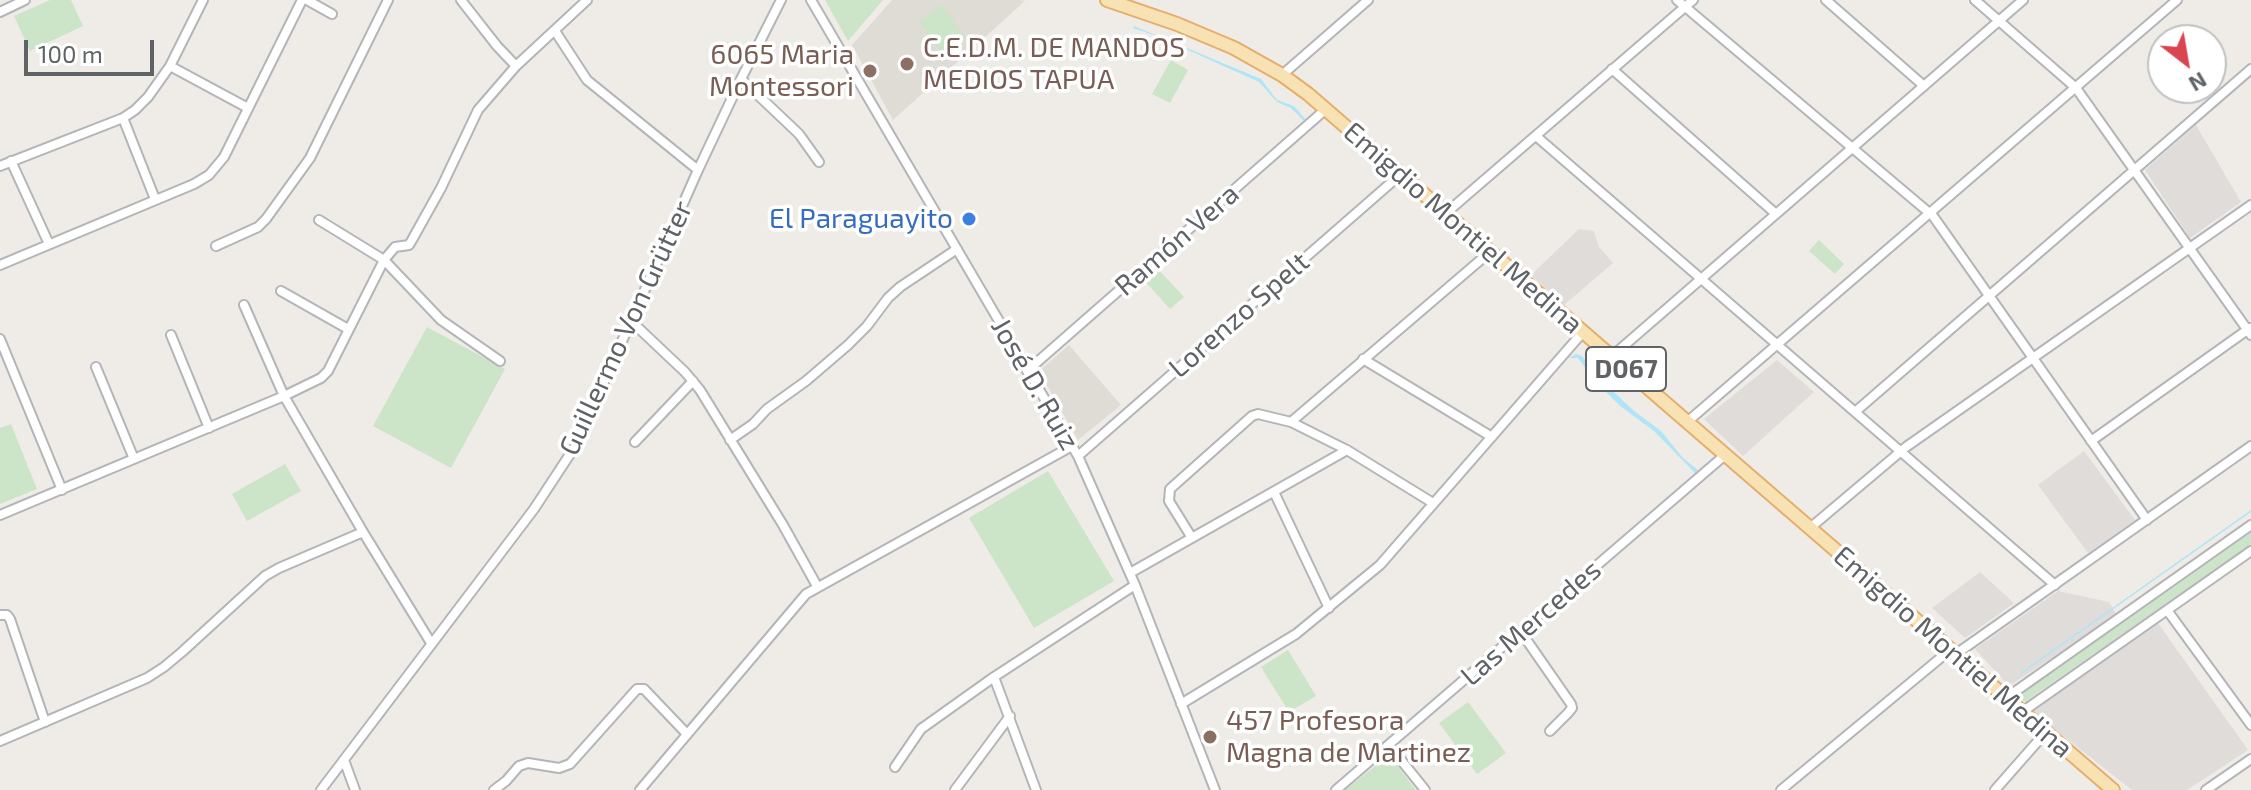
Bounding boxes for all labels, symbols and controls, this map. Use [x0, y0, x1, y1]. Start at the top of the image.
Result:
scale bar [28, 24, 158, 74]
north arrow [2147, 24, 2227, 104]
place label: C.E.D.M. DE MANDOS MEDIOS TAPUA [923, 31, 1185, 97]
place label: 6065 Maria Montessori [709, 38, 854, 104]
text: 100 m [38, 39, 103, 68]
marker: C.E.D.M. DE MANDOS MEDIOS TAPUA [898, 55, 916, 73]
marker: 6065 Maria Montessori [861, 62, 879, 80]
text: N [2185, 68, 2212, 98]
street label: Emigdio Montiel Medina [1337, 115, 1589, 341]
street label: Ramón Vera [1108, 177, 1246, 303]
street label: Guillermo Von Grütter [552, 195, 700, 461]
place label: El Paraguayito [769, 202, 953, 236]
marker: El Paraguayito [960, 210, 978, 228]
street label: Lorenzo Spelt [1162, 245, 1316, 385]
street label: José D. Ruiz [984, 312, 1086, 456]
road number: D067 [1586, 347, 1666, 391]
street label: Emigdio Montiel Medina [1827, 539, 2079, 765]
street label: Las Mercedes [1454, 553, 1608, 693]
place label: 457 Profesora Magna de Martinez [1226, 704, 1471, 770]
marker: 457 Profesora Magna de Martinez [1201, 728, 1219, 746]

